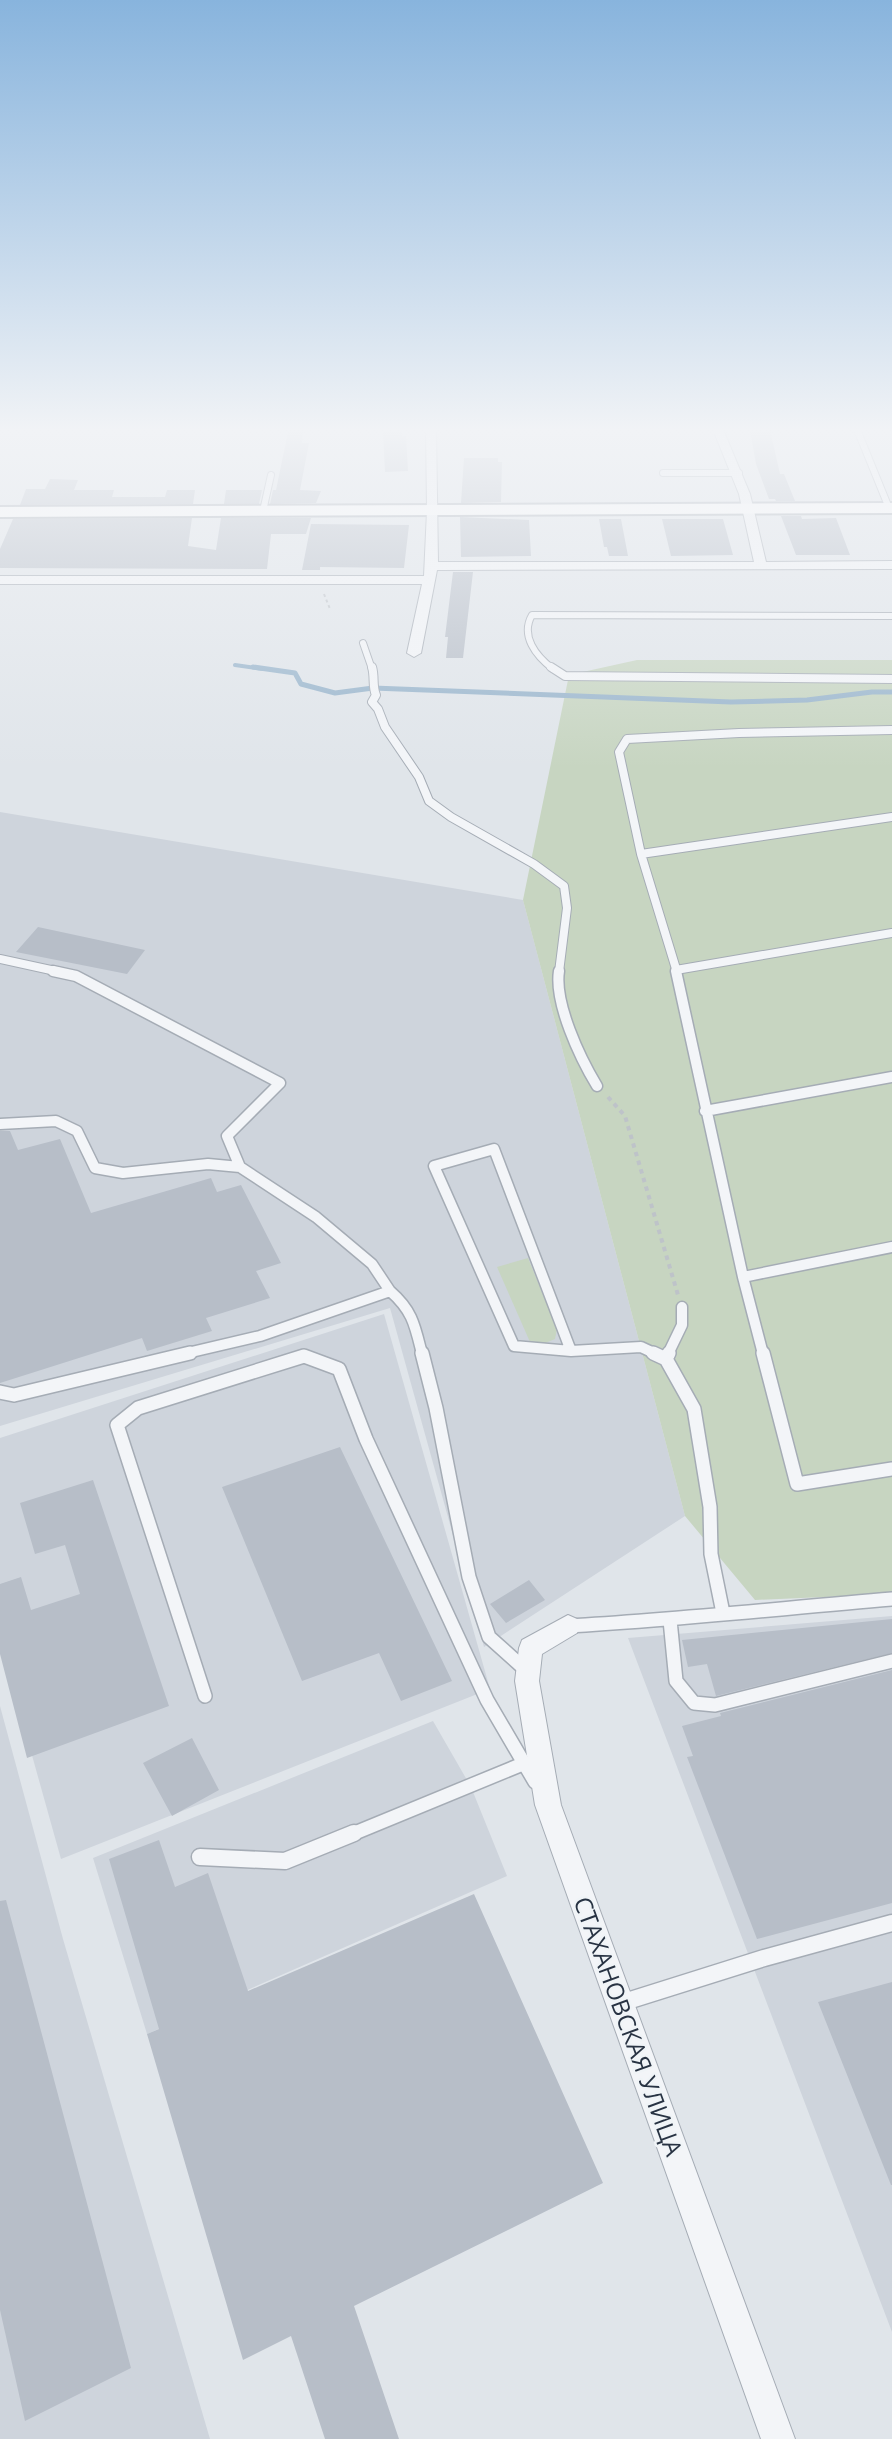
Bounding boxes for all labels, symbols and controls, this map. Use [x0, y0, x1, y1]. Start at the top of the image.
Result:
street label: СТАХАНОВСКАЯ УЛИЦА [567, 1892, 692, 2161]

